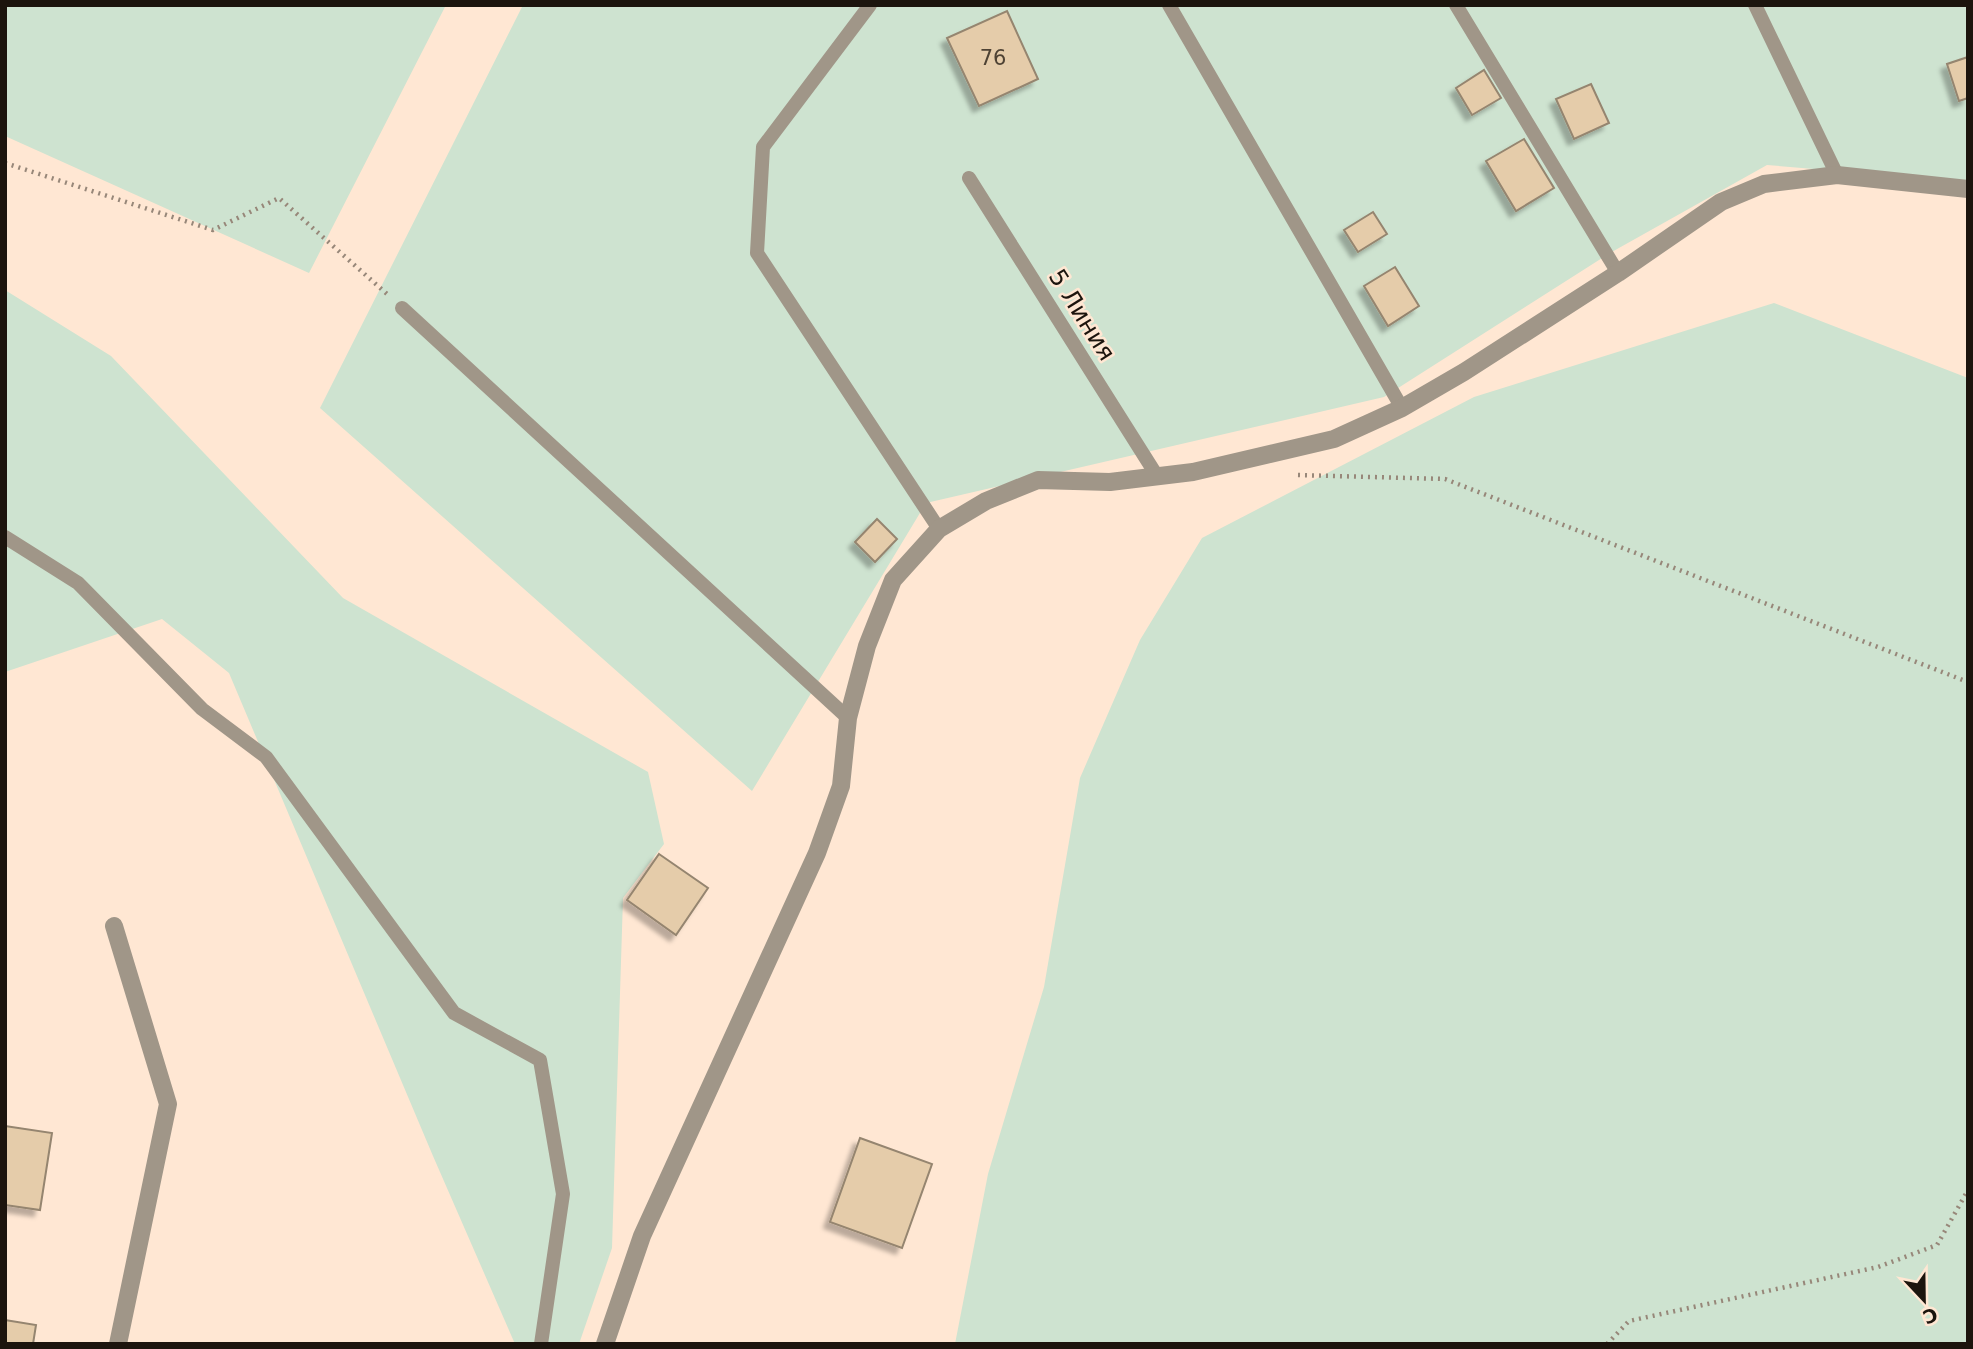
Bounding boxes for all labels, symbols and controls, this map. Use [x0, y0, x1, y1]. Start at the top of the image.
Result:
house number: 76 [980, 46, 1006, 70]
street label: 5 Линия [1043, 264, 1121, 366]
north arrow [1889, 1265, 1959, 1335]
text: С [1920, 1303, 1941, 1329]

